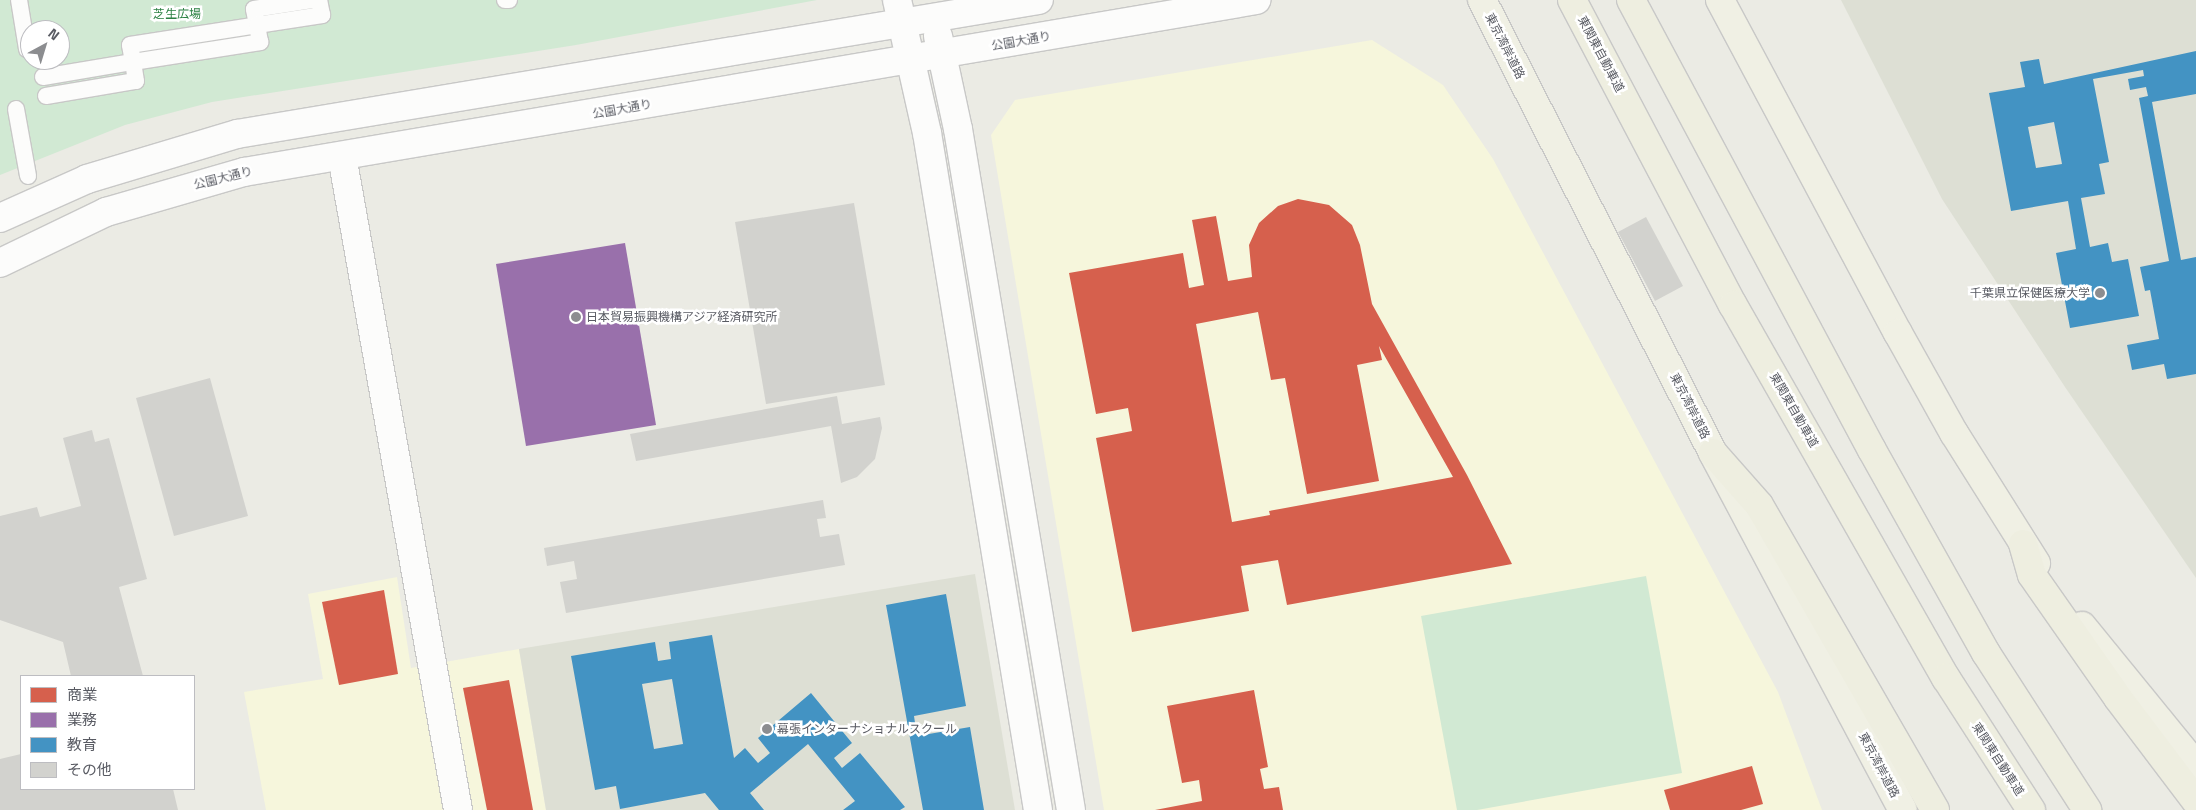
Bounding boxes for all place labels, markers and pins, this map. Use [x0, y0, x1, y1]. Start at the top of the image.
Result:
place label: 千葉県立保健医療大学 [1970, 286, 2090, 300]
marker: 千葉県立保健医療大学 [2094, 287, 2106, 299]
place label: 日本貿易振興機構アジア経済研究所 [586, 310, 778, 324]
marker: 日本貿易振興機構アジア経済研究所 [570, 311, 582, 323]
place label: 幕張インターナショナルスクール [777, 722, 957, 736]
marker: 幕張インターナショナルスクール [761, 723, 773, 735]

